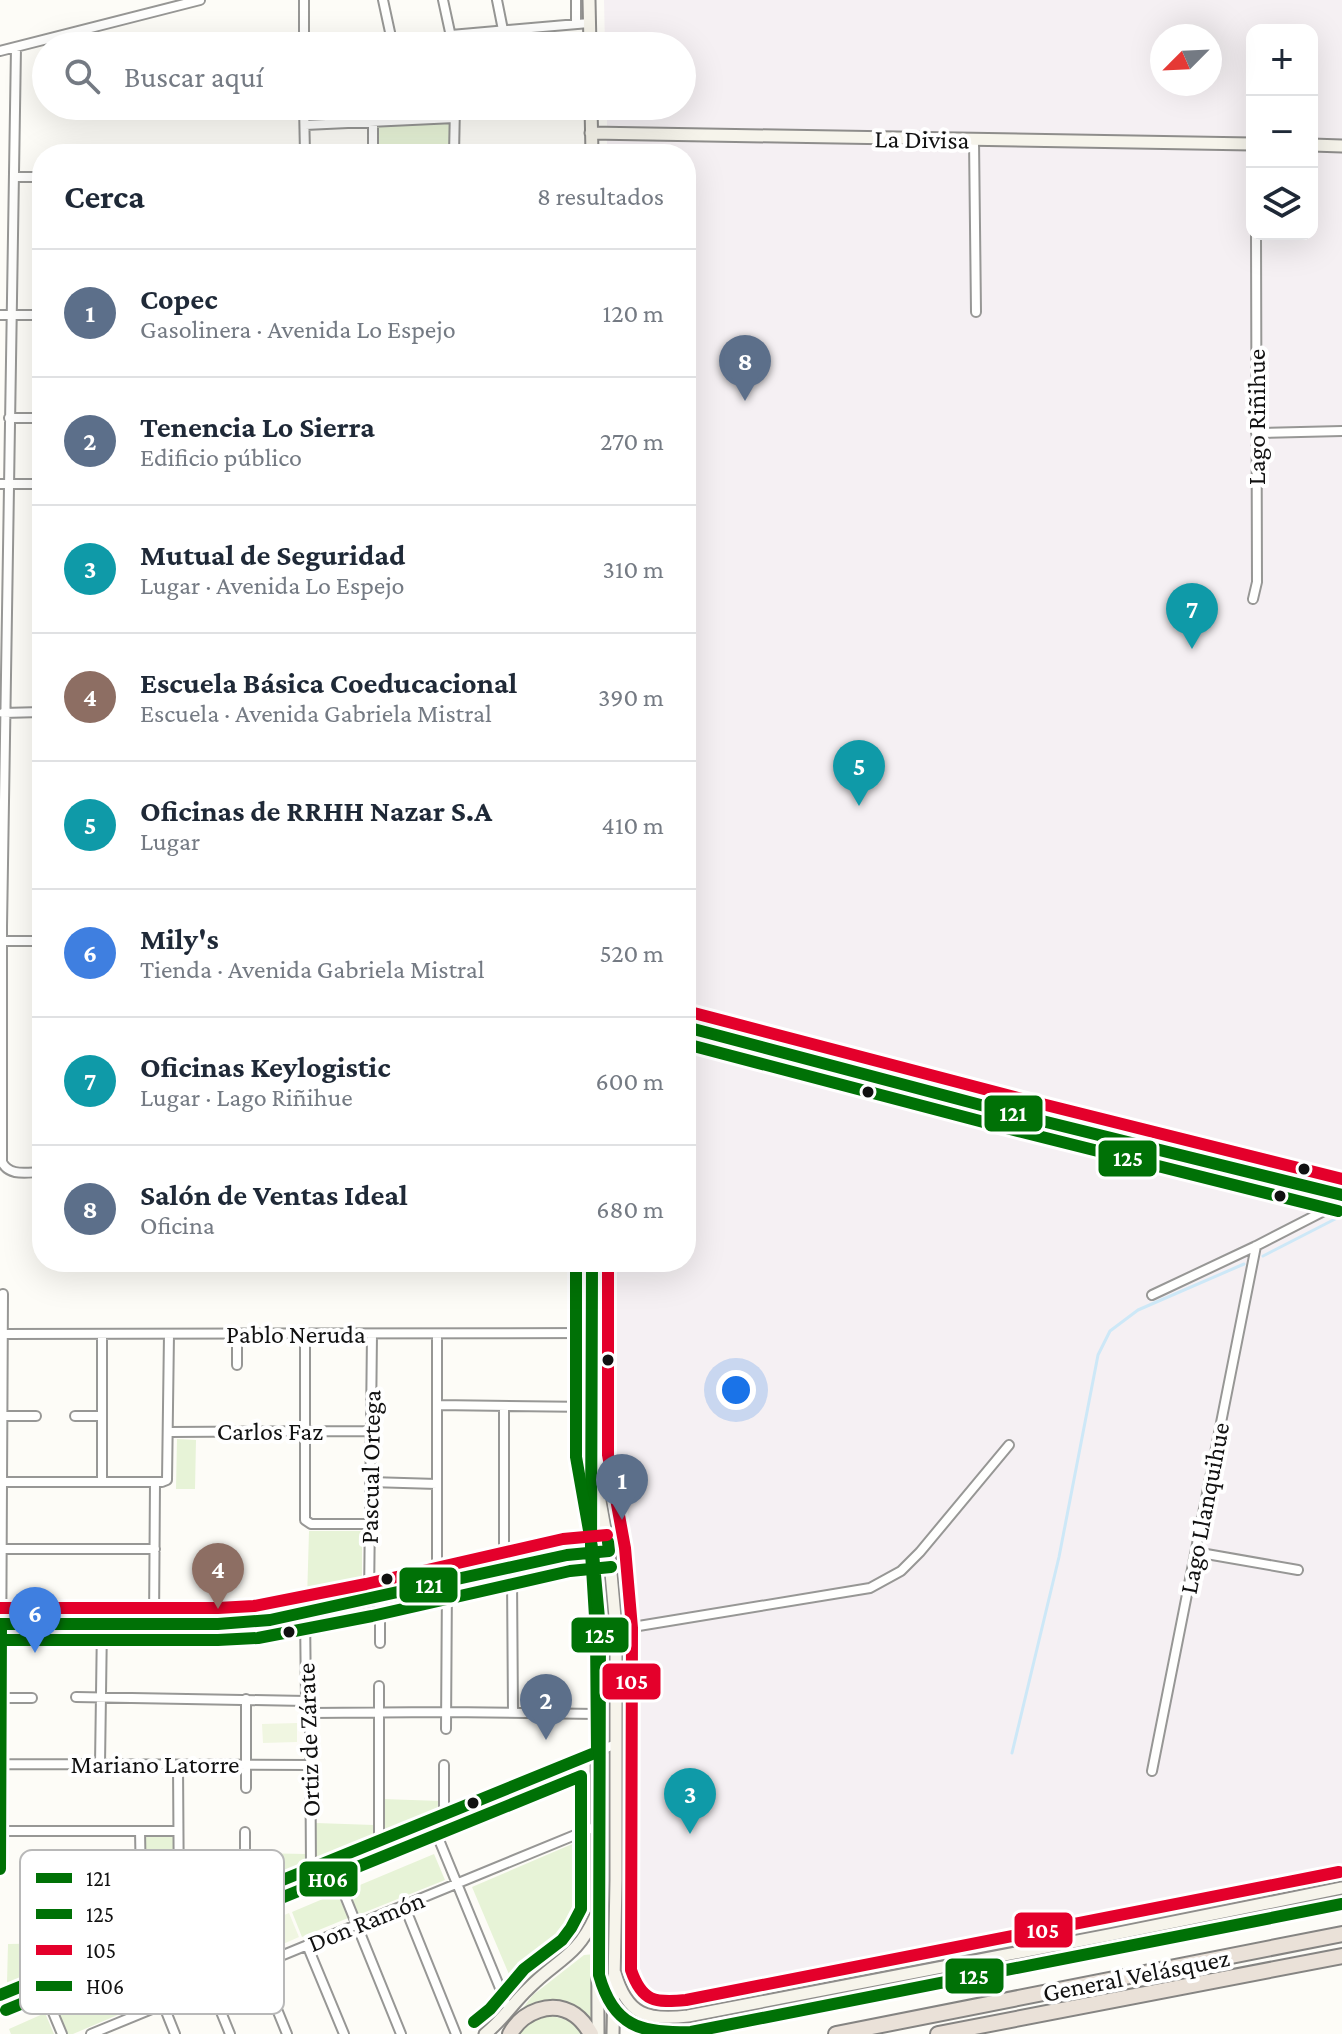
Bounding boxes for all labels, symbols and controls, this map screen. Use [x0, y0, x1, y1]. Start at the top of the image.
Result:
north arrow [1150, 24, 1222, 96]
map controls [1246, 24, 1318, 240]
button: + [1246, 24, 1318, 96]
search box [32, 32, 696, 120]
icon: search [60, 54, 104, 98]
text: Buscar aquí [124, 60, 264, 93]
button: − [1246, 96, 1318, 168]
street label: La Divisa [874, 124, 970, 155]
button: layers [1246, 168, 1318, 240]
text: Cerca [64, 178, 145, 215]
text: 8 resultados [537, 182, 664, 211]
text: Copec [140, 282, 218, 315]
text: 1 [85, 299, 95, 328]
text: 120 m [603, 299, 664, 328]
text: Gasolinera · Avenida Lo Espejo [140, 315, 456, 344]
pin: 8 [719, 335, 771, 401]
street label: Lago Riñihue [1242, 349, 1271, 485]
text: Tenencia Lo Sierra [140, 410, 375, 443]
text: 2 [83, 427, 97, 456]
text: 270 m [600, 427, 664, 456]
text: Edificio público [140, 443, 302, 472]
text: Mutual de Seguridad [140, 538, 406, 571]
text: 3 [84, 555, 96, 584]
text: 310 m [603, 555, 664, 584]
text: Lugar · Avenida Lo Espejo [140, 571, 405, 600]
pin: 7 [1166, 583, 1218, 649]
text: Escuela Básica Coeducacional [140, 666, 517, 699]
text: 4 [83, 683, 97, 712]
text: 390 m [598, 683, 664, 712]
text: Escuela · Avenida Gabriela Mistral [140, 699, 492, 728]
pin: 5 [833, 740, 885, 806]
text: Oficinas de RRHH Nazar S.A [140, 794, 492, 827]
text: 5 [84, 811, 96, 840]
text: 410 m [602, 811, 664, 840]
text: Lugar [140, 827, 200, 856]
text: Mily's [140, 922, 219, 955]
text: 6 [83, 939, 97, 968]
text: 520 m [600, 939, 664, 968]
text: Tienda · Avenida Gabriela Mistral [140, 955, 485, 984]
text: Oficinas Keylogistic [140, 1050, 391, 1083]
text: 7 [84, 1067, 96, 1096]
text: 600 m [596, 1067, 664, 1096]
text: Lugar · Lago Riñihue [140, 1083, 353, 1112]
unlabelled marker [860, 1084, 876, 1100]
line badge: 121 [983, 1094, 1044, 1133]
text: 121 [999, 1101, 1027, 1126]
line badge: 125 [1097, 1139, 1158, 1178]
text: 125 [1113, 1146, 1143, 1171]
unlabelled marker [1296, 1161, 1312, 1177]
text: Salón de Ventas Ideal [140, 1178, 408, 1211]
unlabelled marker [1272, 1188, 1288, 1204]
text: 8 [82, 1195, 98, 1224]
text: 680 m [596, 1195, 664, 1224]
text: Oficina [140, 1211, 215, 1240]
street label: Pablo Neruda [226, 1320, 366, 1349]
unlabelled marker [600, 1352, 616, 1368]
your location [716, 1370, 756, 1410]
street label: Pascual Ortega [355, 1390, 386, 1544]
street label: Carlos Faz [217, 1417, 323, 1446]
street label: Lago Llanquihue [1174, 1420, 1235, 1596]
pin: 1 [596, 1454, 648, 1520]
pin: 4 [192, 1543, 244, 1609]
line badge: 121 [398, 1566, 459, 1604]
unlabelled marker [379, 1571, 395, 1587]
text: 121 [415, 1573, 443, 1598]
pin: 6 [9, 1587, 61, 1653]
line badge: 125 [570, 1616, 630, 1654]
text: 125 [585, 1623, 615, 1648]
unlabelled marker [281, 1624, 297, 1640]
street label: Ortiz de Zárate [291, 1662, 326, 1818]
line badge: 105 [601, 1662, 662, 1701]
text: 105 [616, 1669, 648, 1694]
pin: 2 [520, 1674, 572, 1740]
street label: Mariano Latorre [70, 1750, 240, 1779]
pin: 3 [664, 1768, 716, 1834]
unlabelled marker [465, 1795, 481, 1811]
legend [20, 1850, 284, 2014]
line badge: H06 [298, 1860, 359, 1898]
text: 121 [86, 1866, 111, 1891]
text: H06 [308, 1867, 348, 1892]
street label: Don Ramón [304, 1885, 429, 1958]
text: 125 [86, 1902, 114, 1927]
line badge: 105 [1013, 1911, 1074, 1949]
text: 105 [1027, 1918, 1059, 1943]
text: 105 [86, 1938, 116, 1963]
street label: General Velásquez [1040, 1943, 1232, 2008]
line badge: 125 [944, 1957, 1005, 1995]
text: 125 [959, 1964, 989, 1989]
text: H06 [86, 1974, 124, 1999]

